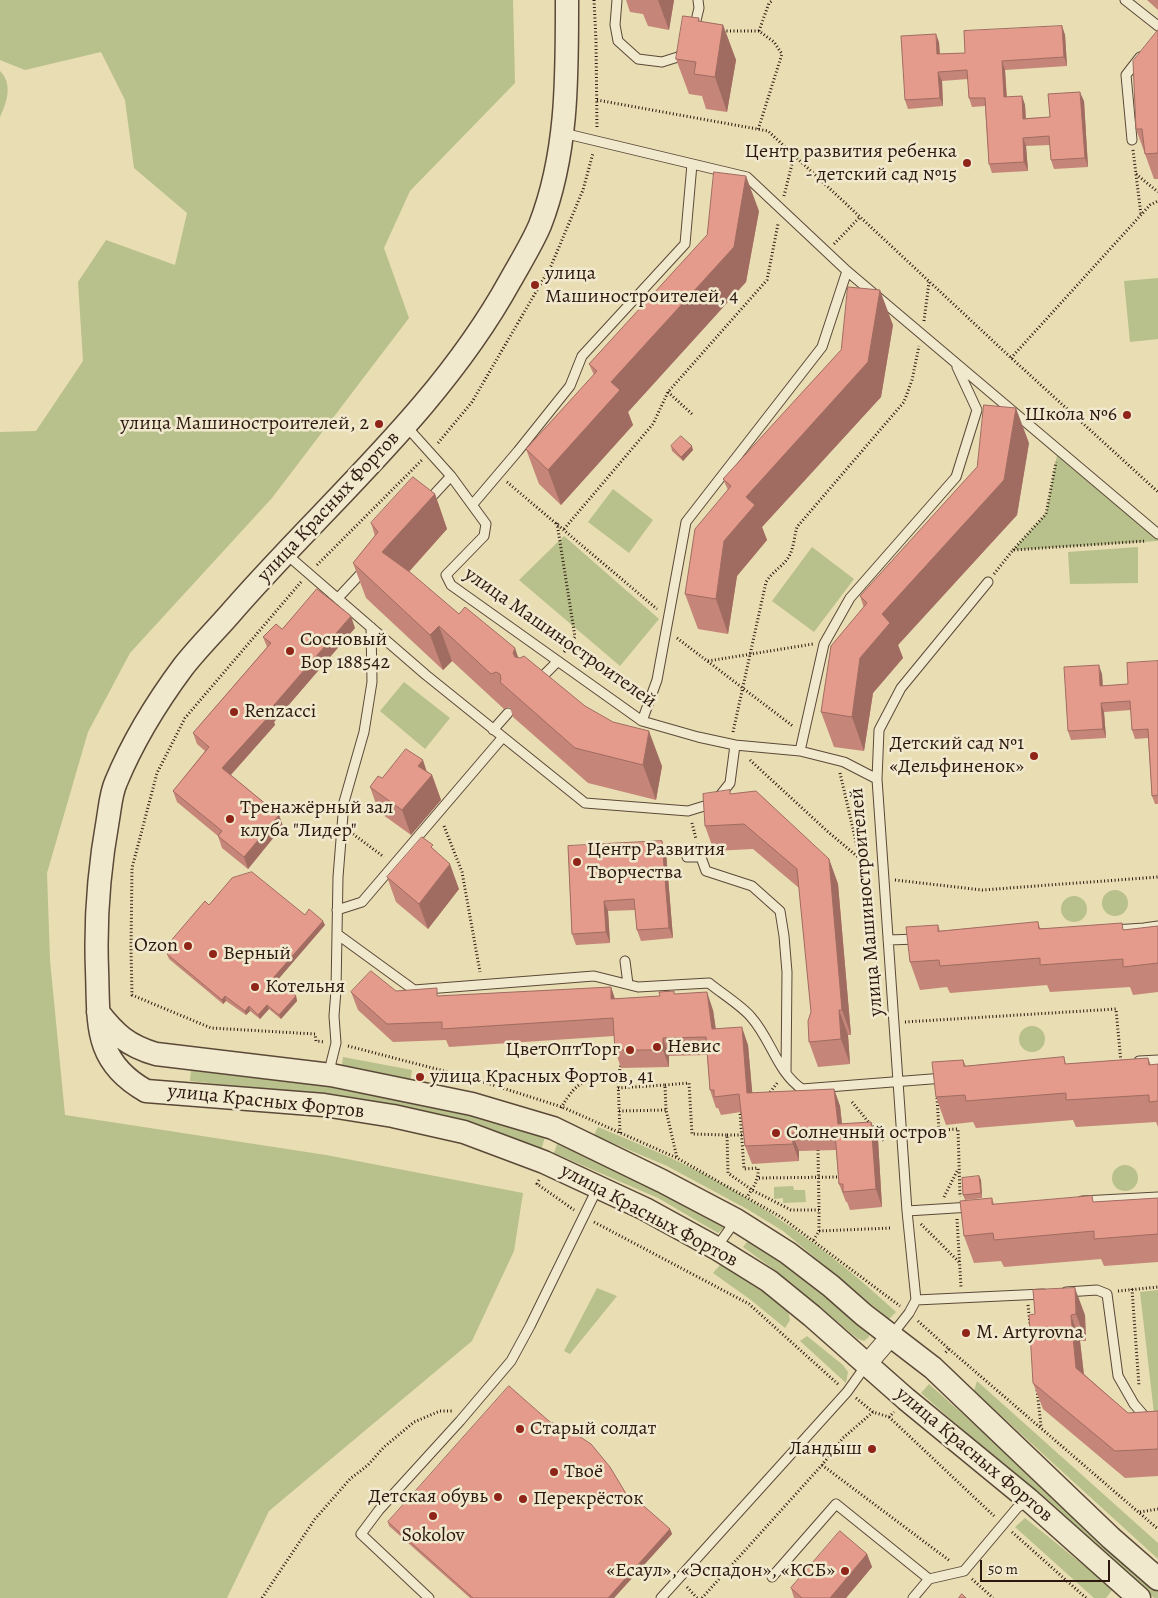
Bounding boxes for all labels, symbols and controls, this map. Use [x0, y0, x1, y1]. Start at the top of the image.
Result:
place label: Центр развития ребенка - детский сад №15 [745, 140, 957, 187]
marker: Центр развития ребенка - детский сад №15 [961, 157, 973, 169]
place label: улица Машиностроителей, 4 [545, 262, 738, 309]
marker: улица Машиностроителей, 4 [529, 279, 541, 291]
place label: Школа №6 [1024, 403, 1117, 427]
marker: Школа №6 [1121, 409, 1133, 421]
place label: улица Машиностроителей, 2 [120, 412, 369, 436]
marker: улица Машиностроителей, 2 [373, 418, 385, 430]
street label: улица Красных Фортов [253, 426, 405, 588]
street label: улица Машиностроителей [459, 562, 661, 714]
place label: Сосновый Бор 188542 [300, 628, 390, 675]
marker: Сосновый Бор 188542 [284, 645, 296, 657]
place label: Renzacci [244, 700, 316, 724]
marker: Renzacci [228, 706, 240, 718]
place label: Детский сад №1 «Дельфиненок» [889, 732, 1024, 779]
marker: Детский сад №1 «Дельфиненок» [1028, 750, 1040, 762]
street label: улица Машиностроителей [845, 787, 889, 1017]
place label: Тренажёрный зал клуба "Лидер" [240, 796, 393, 843]
marker: Тренажёрный зал клуба "Лидер" [224, 813, 236, 825]
place label: Центр Развития Творчества [587, 838, 725, 885]
marker: Центр Развития Творчества [571, 856, 583, 868]
place label: Ozon [134, 934, 178, 958]
marker: Ozon [182, 940, 194, 952]
place label: Верный [223, 942, 291, 966]
marker: Верный [207, 948, 219, 960]
place label: Котельня [265, 975, 345, 999]
marker: Котельня [249, 981, 261, 993]
place label: Невис [667, 1035, 721, 1059]
place label: ЦветОптТорг [506, 1038, 620, 1062]
marker: Невис [651, 1041, 663, 1053]
marker: ЦветОптТорг [624, 1044, 636, 1056]
place label: улица Красных Фортов, 41 [430, 1065, 653, 1089]
marker: улица Красных Фортов, 41 [414, 1071, 426, 1083]
street label: улица Красных Фортов [166, 1080, 366, 1124]
place label: Солнечный остров [786, 1121, 947, 1145]
marker: Солнечный остров [770, 1127, 782, 1139]
street label: улица Красных Фортов [556, 1159, 742, 1273]
place label: M. Artyrovna [976, 1321, 1084, 1345]
marker: M. Artyrovna [960, 1327, 972, 1339]
street label: улица Красных Фортов [891, 1382, 1057, 1528]
place label: Старый солдат [530, 1417, 656, 1441]
marker: Старый солдат [514, 1423, 526, 1435]
place label: Ландыш [789, 1437, 862, 1461]
marker: Ландыш [866, 1443, 878, 1455]
place label: Твоё [564, 1460, 603, 1484]
marker: Твоё [548, 1466, 560, 1478]
place label: Детская обувь [368, 1485, 488, 1509]
place label: Перекрёсток [533, 1487, 644, 1511]
marker: Детская обувь [492, 1491, 504, 1503]
marker: Перекрёсток [517, 1493, 529, 1505]
marker: Sokolov [427, 1510, 439, 1522]
place label: Sokolov [401, 1524, 465, 1548]
scale bar [983, 1550, 1113, 1582]
place label: «Есаул», «Эспадон», «КСБ» [606, 1559, 835, 1583]
text: 50 m [988, 1559, 1018, 1579]
marker: «Есаул», «Эспадон», «КСБ» [839, 1565, 851, 1577]

